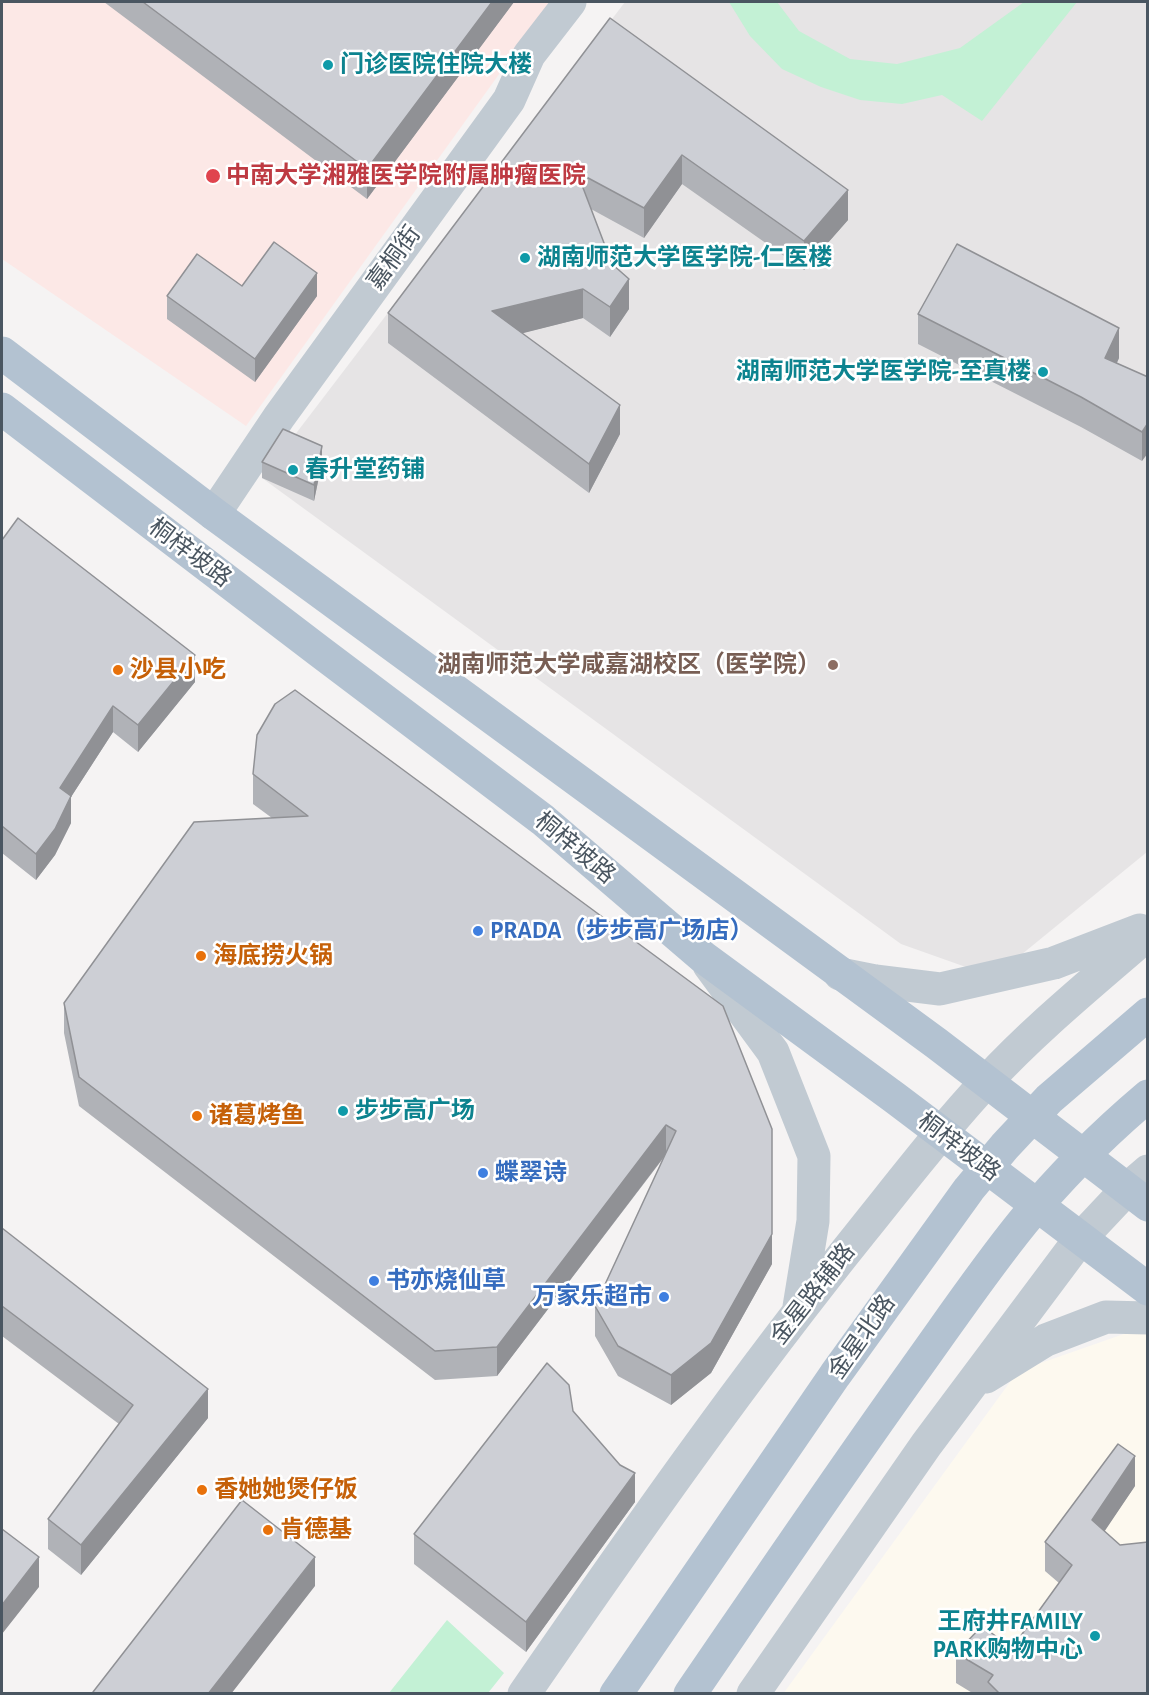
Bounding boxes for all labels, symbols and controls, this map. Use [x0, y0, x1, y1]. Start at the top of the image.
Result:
place label: 门诊医院住院大楼 [340, 51, 532, 79]
marker: 门诊医院住院大楼 [321, 58, 335, 72]
place label: 中南大学湘雅医学院附属肿瘤医院 [226, 162, 586, 190]
marker: 中南大学湘雅医学院附属肿瘤医院 [204, 167, 222, 185]
street label: 嘉桐街 [361, 220, 427, 296]
place label: 湖南师范大学医学院-仁医楼 [537, 244, 832, 272]
marker: 湖南师范大学医学院-仁医楼 [518, 251, 532, 265]
place label: 湖南师范大学医学院-至真楼 [736, 358, 1031, 386]
marker: 湖南师范大学医学院-至真楼 [1036, 365, 1050, 379]
place label: 春升堂药铺 [305, 456, 425, 484]
marker: 春升堂药铺 [286, 463, 300, 477]
street label: 桐梓坡路 [143, 513, 237, 593]
place label: 湖南师范大学咸嘉湖校区（医学院） [437, 651, 821, 679]
place label: 沙县小吃 [130, 656, 226, 684]
marker: 湖南师范大学咸嘉湖校区（医学院） [826, 658, 840, 672]
marker: 沙县小吃 [111, 663, 125, 677]
street label: 桐梓坡路 [529, 806, 621, 890]
place label: PRADA（步步高广场店） [490, 917, 754, 945]
marker: PRADA（步步高广场店） [471, 924, 485, 938]
place label: 海底捞火锅 [213, 942, 333, 970]
marker: 海底捞火锅 [194, 949, 208, 963]
place label: 步步高广场 [355, 1097, 475, 1125]
place label: 诸葛烤鱼 [209, 1102, 305, 1130]
marker: 步步高广场 [336, 1104, 350, 1118]
street label: 桐梓坡路 [912, 1107, 1006, 1187]
marker: 诸葛烤鱼 [190, 1109, 204, 1123]
place label: 蝶翠诗 [495, 1159, 567, 1187]
marker: 蝶翠诗 [476, 1166, 490, 1180]
street label: 金星路辅路 [765, 1238, 861, 1350]
place label: 书亦烧仙草 [386, 1267, 506, 1295]
marker: 书亦烧仙草 [367, 1274, 381, 1288]
place label: 万家乐超市 [532, 1283, 652, 1311]
street label: 金星北路 [823, 1289, 901, 1385]
marker: 万家乐超市 [657, 1290, 671, 1304]
place label: 香她她煲仔饭 [214, 1476, 358, 1504]
marker: 香她她煲仔饭 [195, 1483, 209, 1497]
place label: 肯德基 [280, 1516, 352, 1544]
marker: 肯德基 [261, 1523, 275, 1537]
place label: 王府井FAMILY PARK购物中心 [932, 1608, 1083, 1664]
marker: 王府井FAMILY PARK购物中心 [1088, 1629, 1102, 1643]

